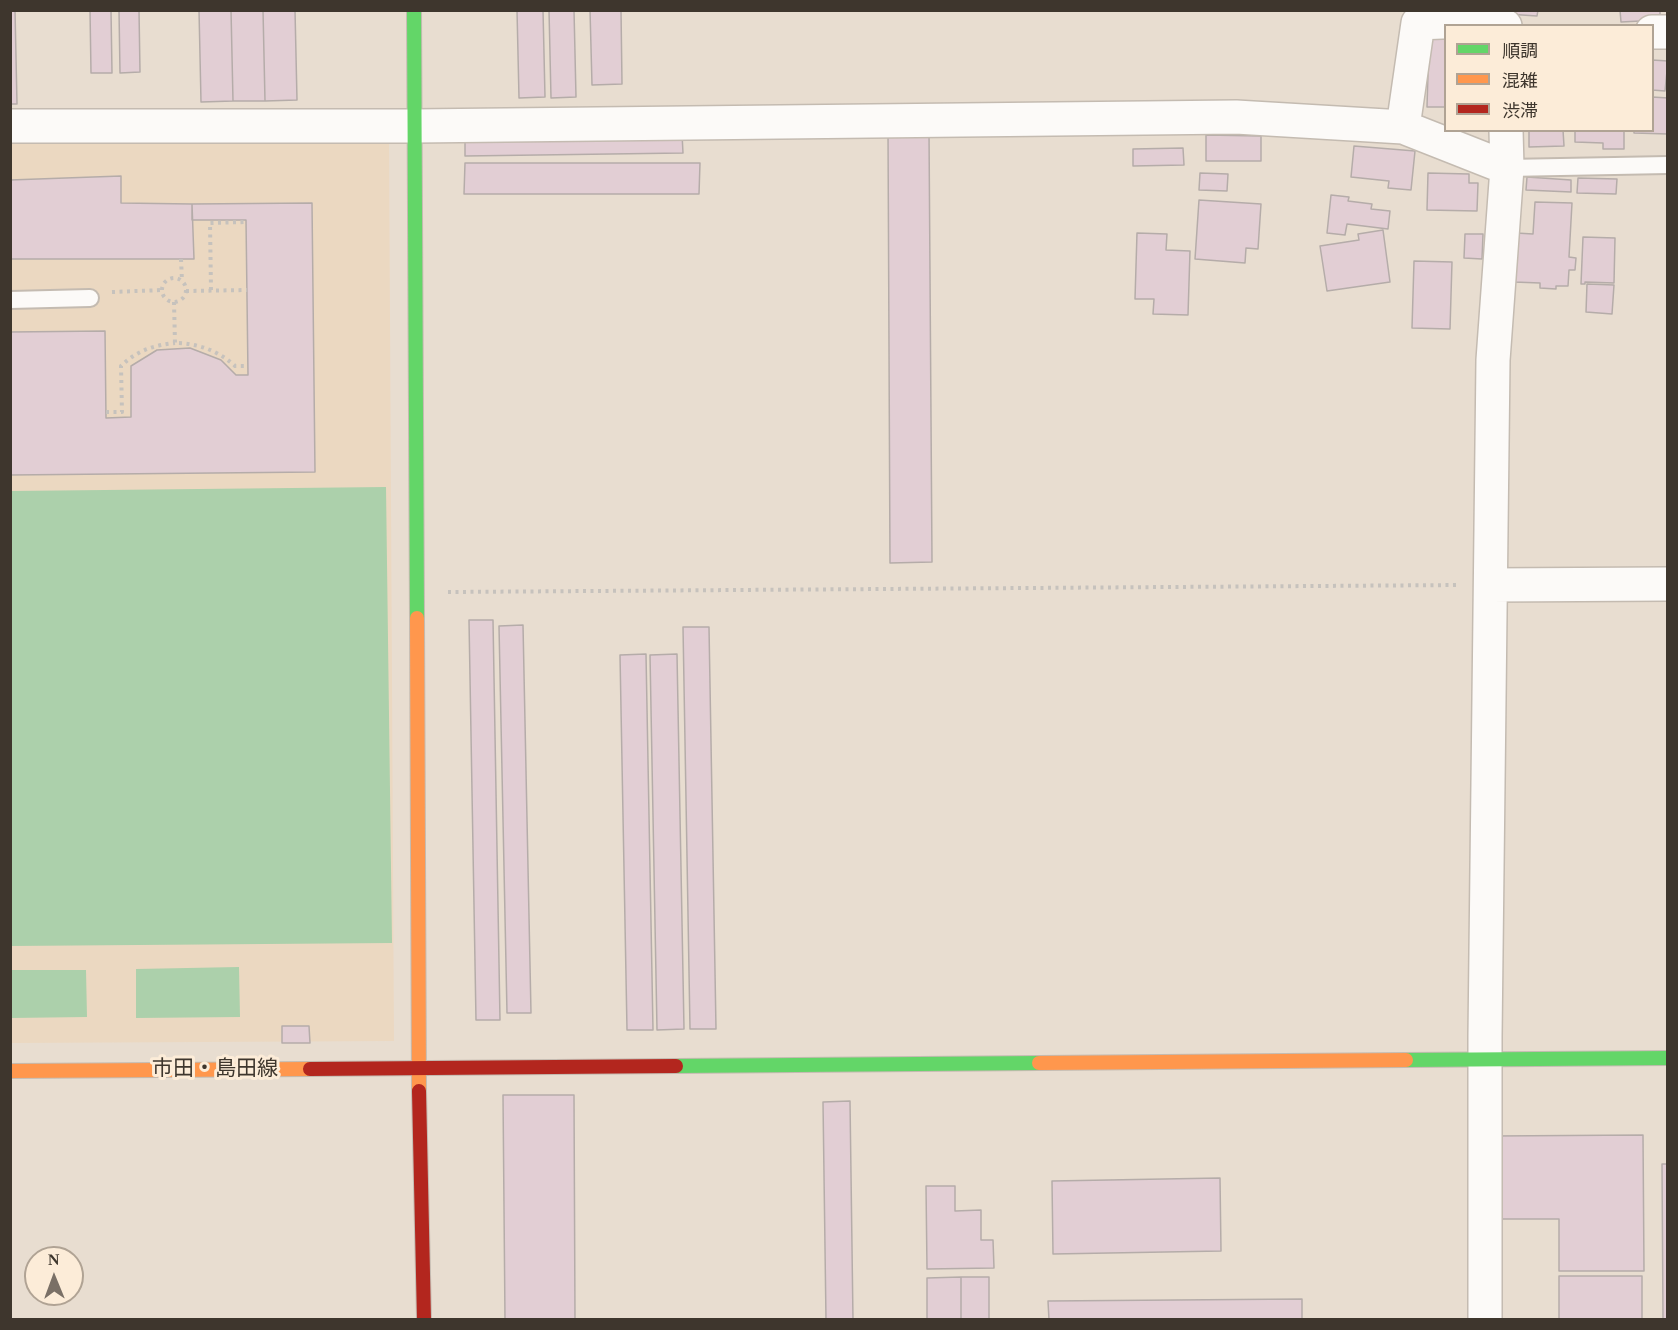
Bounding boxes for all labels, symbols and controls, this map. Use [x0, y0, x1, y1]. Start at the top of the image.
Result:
legend [1444, 24, 1654, 132]
text: 順調 [1502, 41, 1538, 61]
text: 混雑 [1502, 71, 1538, 91]
text: 渋滞 [1502, 101, 1538, 121]
street label: 市田・島田線 [152, 1056, 278, 1082]
north arrow [24, 1246, 84, 1306]
text: N [48, 1251, 60, 1268]

